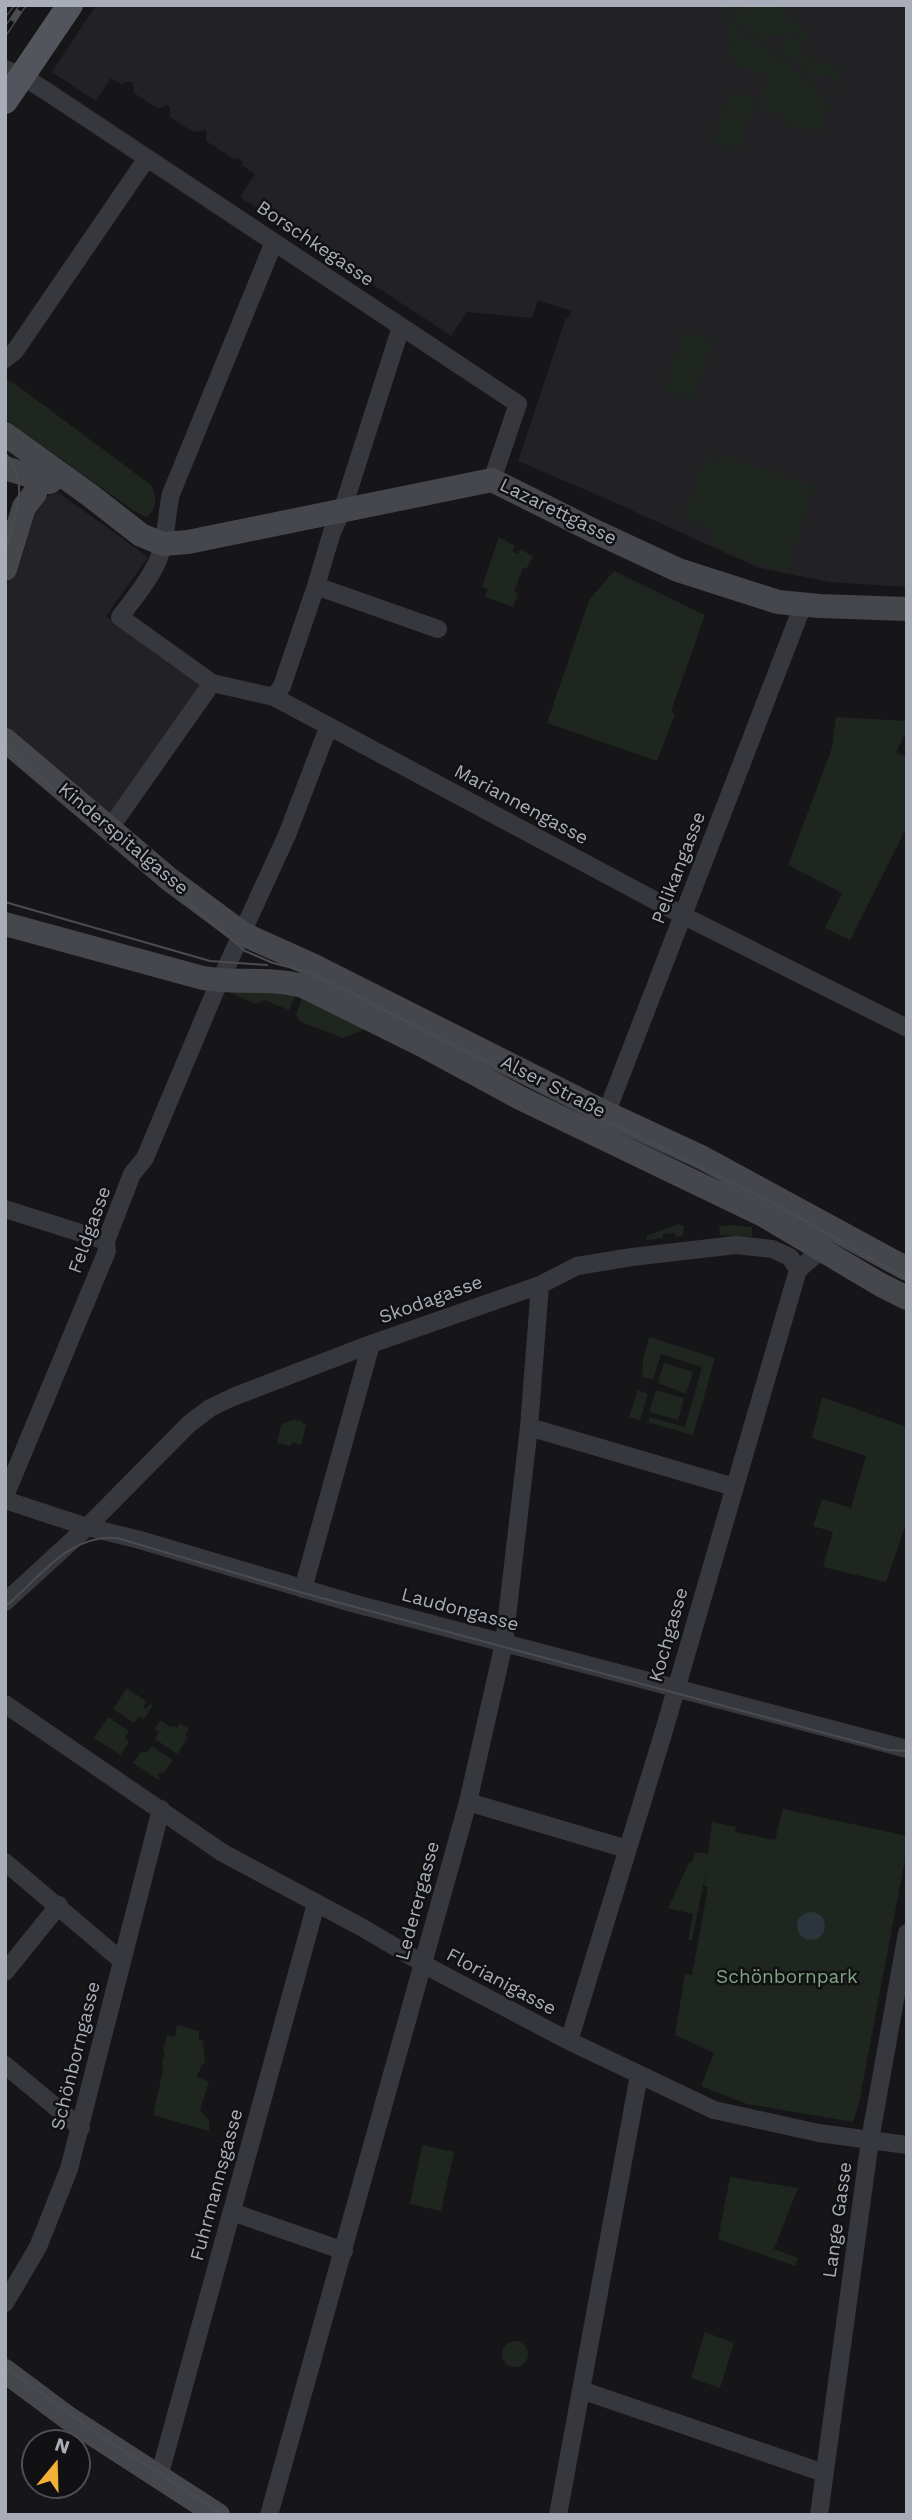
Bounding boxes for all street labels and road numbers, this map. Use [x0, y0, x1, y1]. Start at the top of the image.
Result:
street label: Borschkegasse [252, 196, 378, 292]
street label: Lazarettgasse [496, 474, 620, 550]
street label: Mariannengasse [450, 760, 592, 850]
street label: Kinderspitalgasse [53, 778, 193, 900]
street label: Pelikangasse [647, 809, 711, 927]
street label: Alser Straße [497, 1051, 609, 1123]
street label: Feldgasse [64, 1183, 116, 1277]
street label: Skodagasse [376, 1271, 486, 1329]
street label: Laudongasse [399, 1583, 521, 1637]
street label: Kochgasse [645, 1585, 693, 1685]
street label: Lederergasse [391, 1839, 445, 1963]
street label: Florianigasse [442, 1944, 560, 2020]
street label: Schönborngasse [47, 1979, 105, 2133]
street label: Fuhrmannsgasse [186, 2107, 248, 2263]
street label: Lange Gasse [819, 2161, 857, 2279]

